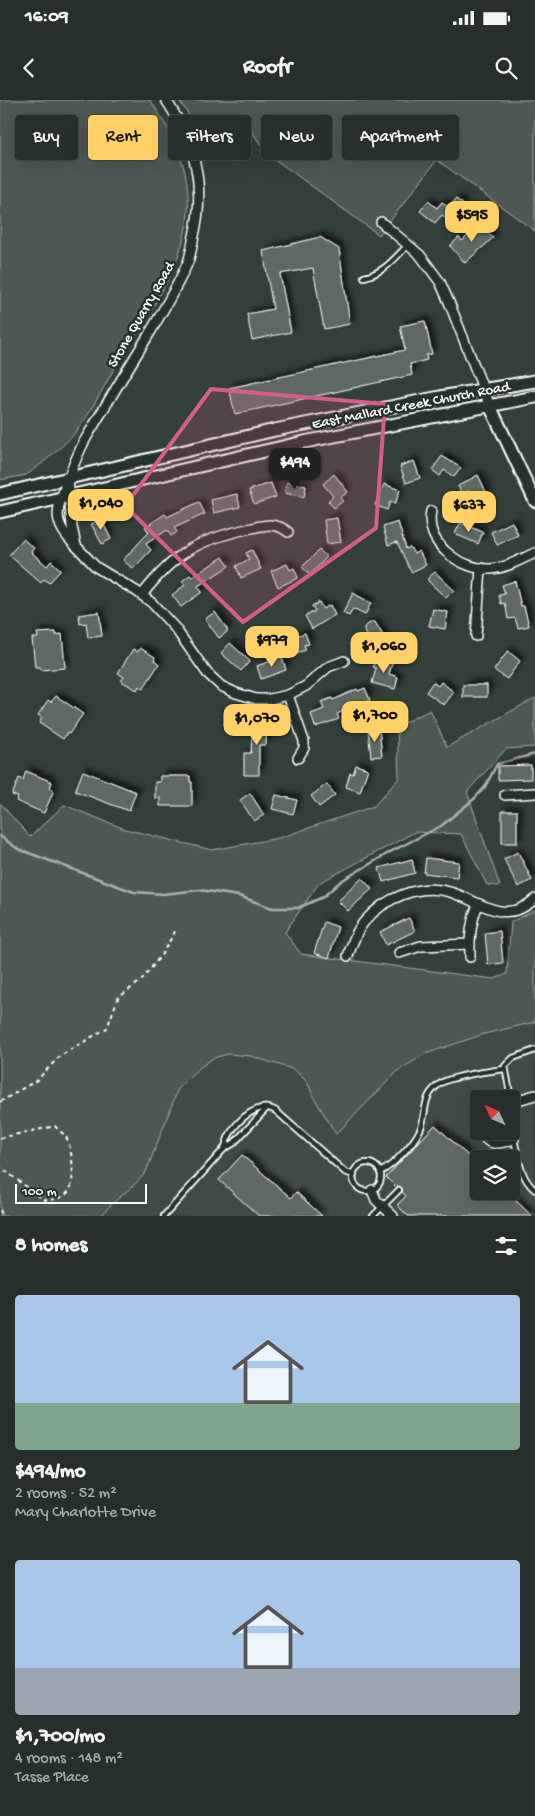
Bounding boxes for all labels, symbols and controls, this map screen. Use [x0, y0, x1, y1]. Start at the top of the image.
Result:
text: 16:09 [25, 6, 69, 29]
icon: back [15, 54, 43, 82]
icon: search [492, 54, 520, 82]
text: Roofr [243, 55, 292, 81]
chip: Buy [15, 115, 78, 160]
chip: Rent [88, 115, 158, 160]
chip: Filters [168, 115, 251, 160]
chip: New [261, 115, 332, 160]
chip: Apartment [342, 115, 459, 160]
pin: $595 [442, 200, 502, 243]
text: $595 [456, 207, 488, 226]
street label: Stone Quarry Road [104, 258, 180, 371]
street label: East Mallard Creek Church Road [310, 378, 513, 434]
pin: $494 [265, 448, 325, 490]
text: $494 [280, 454, 310, 473]
pin: $1,040 [60, 488, 142, 531]
pin: $637 [439, 490, 499, 533]
text: $1,040 [79, 495, 123, 514]
text: $637 [453, 497, 485, 516]
pin: $979 [242, 626, 302, 668]
text: $979 [256, 632, 288, 651]
pin: $1,060 [343, 632, 425, 674]
text: $1,060 [362, 638, 406, 657]
pin: $1,700 [334, 700, 416, 743]
pin: $1,070 [216, 704, 298, 746]
text: $1,700 [352, 707, 398, 726]
text: $1,070 [234, 710, 280, 729]
north arrow [470, 1090, 520, 1140]
map controls [470, 1090, 520, 1200]
button: layers [470, 1150, 520, 1200]
scale bar [15, 1181, 148, 1204]
text: 100 m [22, 1184, 57, 1201]
icon: filters [492, 1232, 520, 1260]
text: 8 homes [15, 1234, 87, 1259]
icon: home [223, 1327, 313, 1417]
text: $494/mo [15, 1460, 86, 1485]
text: 2 rooms · 52 m² [15, 1485, 117, 1504]
text: Mary Charlotte Drive [15, 1504, 156, 1523]
icon: home [223, 1592, 313, 1682]
text: $1,700/mo [15, 1725, 105, 1750]
text: 4 rooms · 148 m² [15, 1750, 123, 1769]
text: Tasse Place [15, 1769, 89, 1788]

